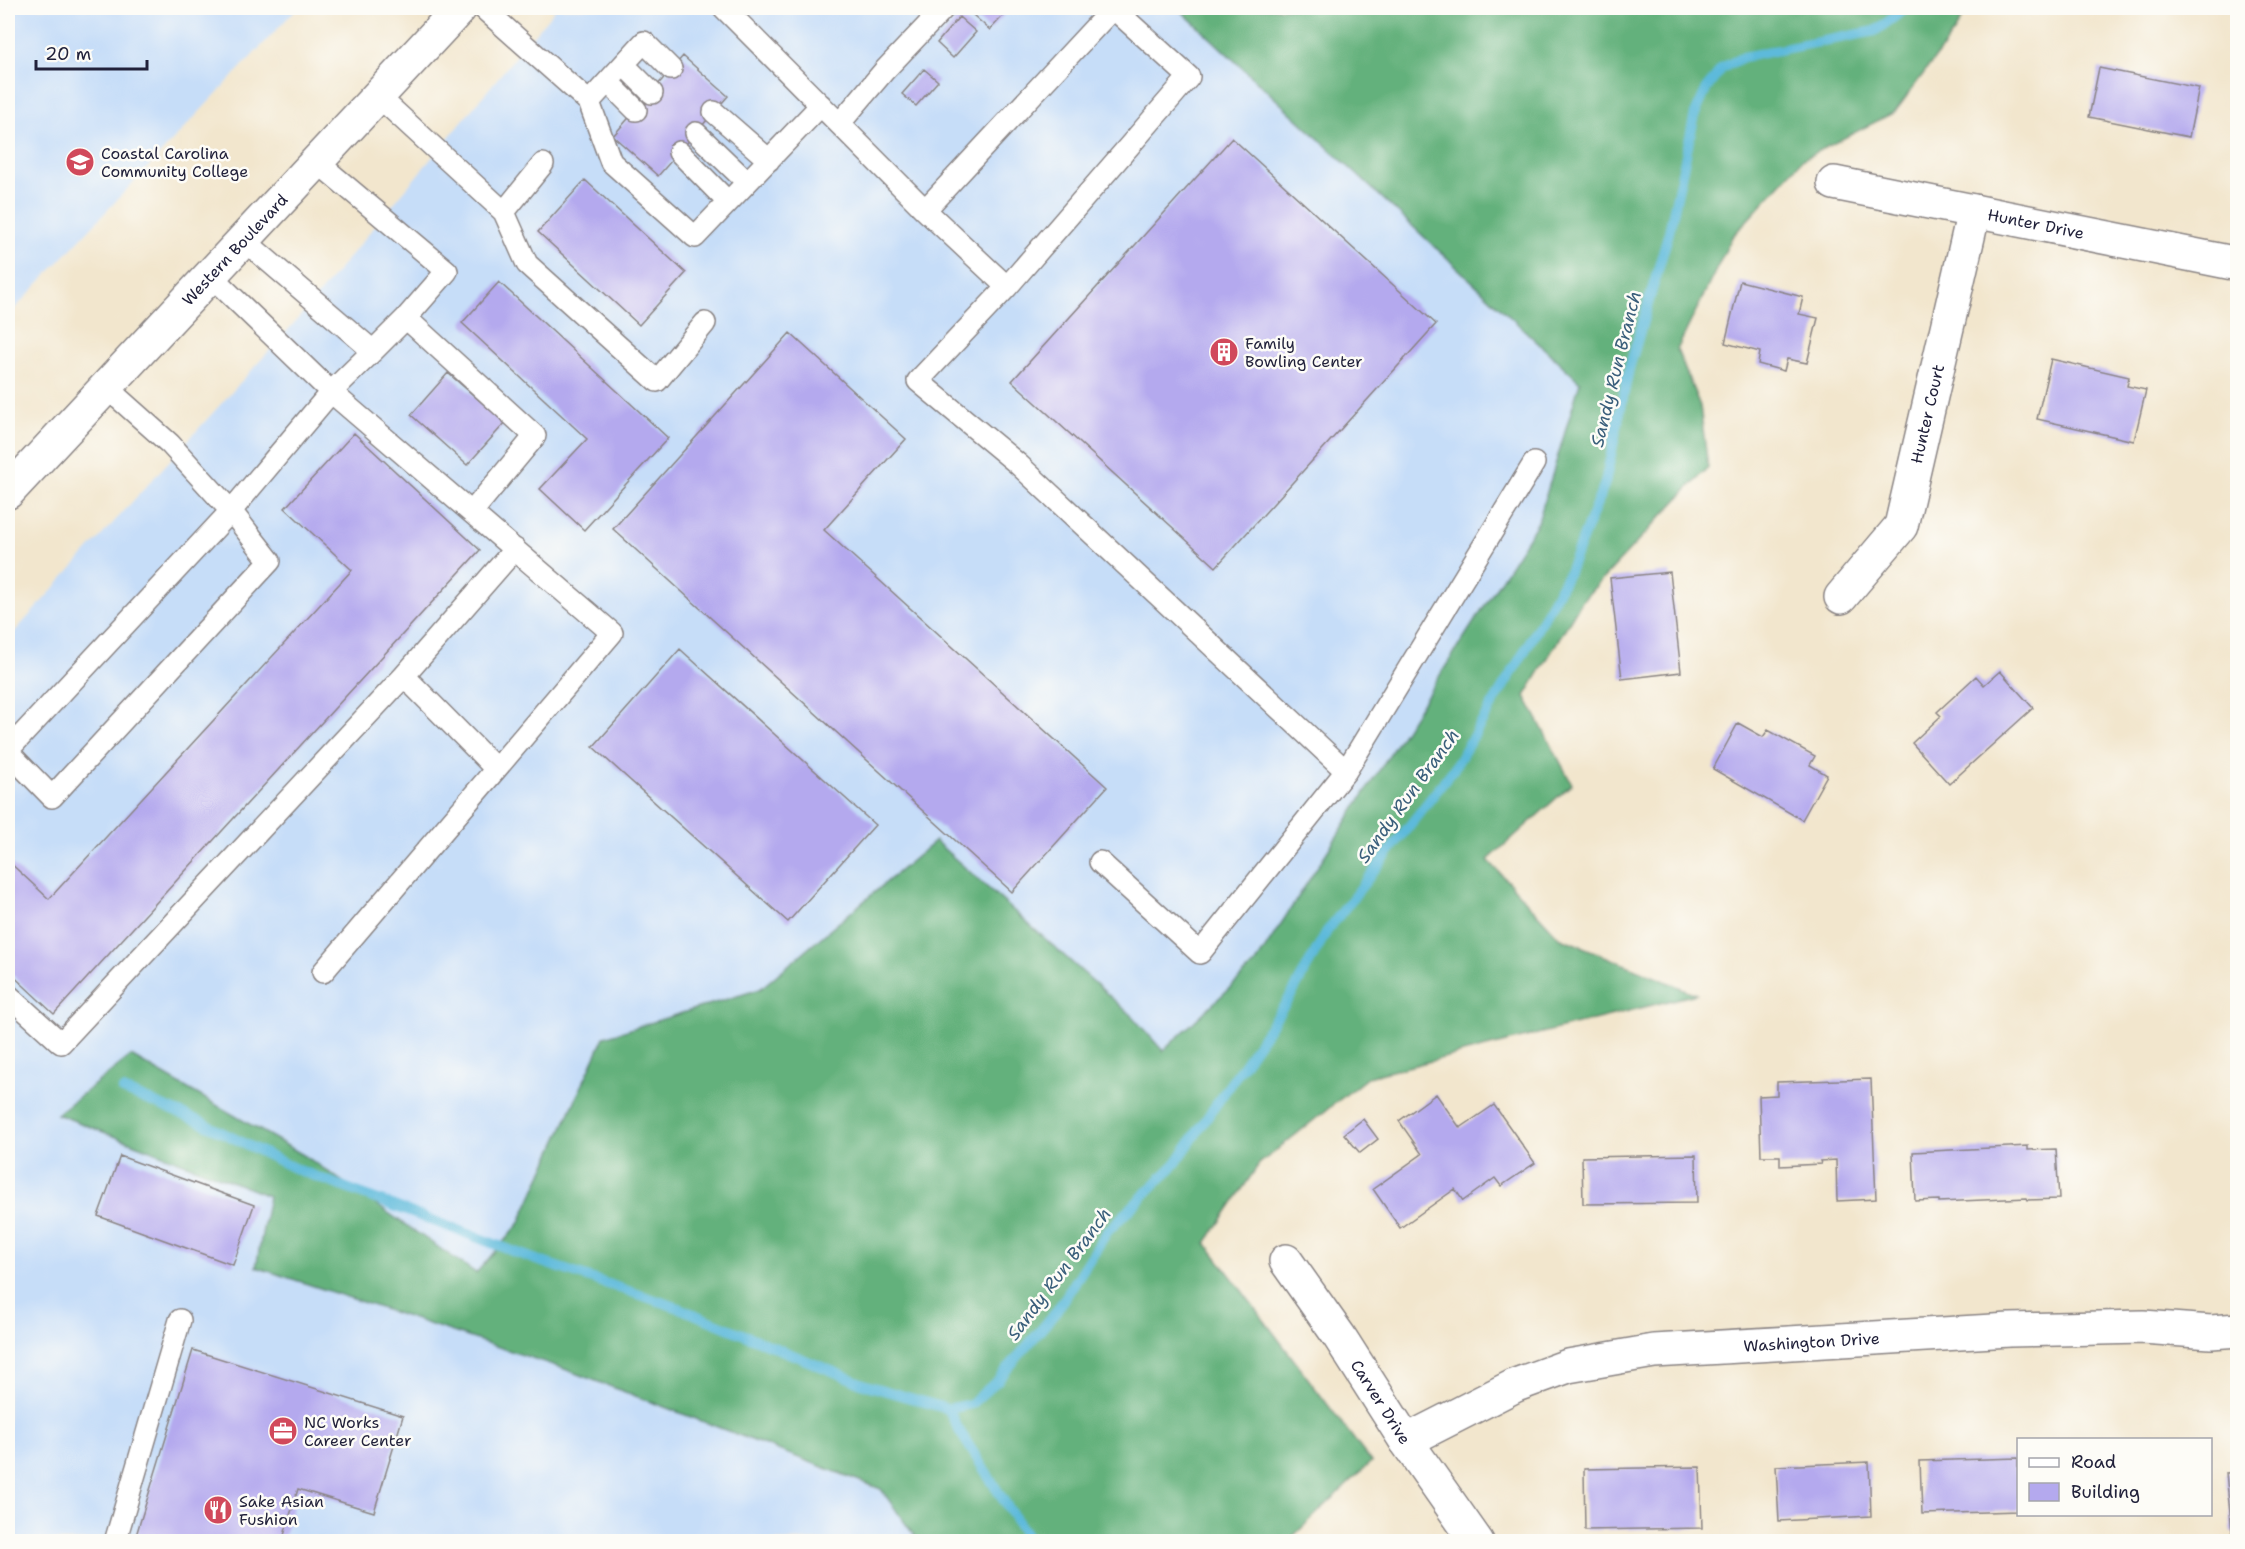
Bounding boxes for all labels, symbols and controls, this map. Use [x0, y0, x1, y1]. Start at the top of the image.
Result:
scale bar [36, 33, 147, 71]
text: 20 m [45, 42, 91, 66]
place label: Coastal Carolina Community College [101, 143, 248, 182]
school or university icon: Coastal Carolina Community College [64, 146, 96, 178]
street label: Western Boulevard [177, 189, 292, 310]
street label: Hunter Drive [1986, 204, 2086, 243]
water label: Sandy Run Branch [1585, 289, 1647, 449]
place label: Family Bowling Center [1245, 333, 1363, 372]
building icon: Family Bowling Center [1208, 336, 1240, 368]
street label: Hunter Court [1905, 362, 1949, 466]
water label: Sandy Run Branch [1351, 724, 1465, 868]
water label: Sandy Run Branch [1001, 1203, 1117, 1345]
street label: Washington Drive [1743, 1327, 1880, 1356]
street label: Carver Drive [1346, 1356, 1416, 1448]
place label: NC Works Career Center [304, 1412, 412, 1451]
office icon: NC Works Career Center [267, 1415, 299, 1447]
legend [2017, 1438, 2212, 1516]
text: Road [2071, 1450, 2116, 1474]
text: Building [2071, 1480, 2140, 1504]
place label: Sake Asian Fushion [239, 1491, 324, 1530]
restaurant icon: Sake Asian Fushion [202, 1494, 234, 1526]

